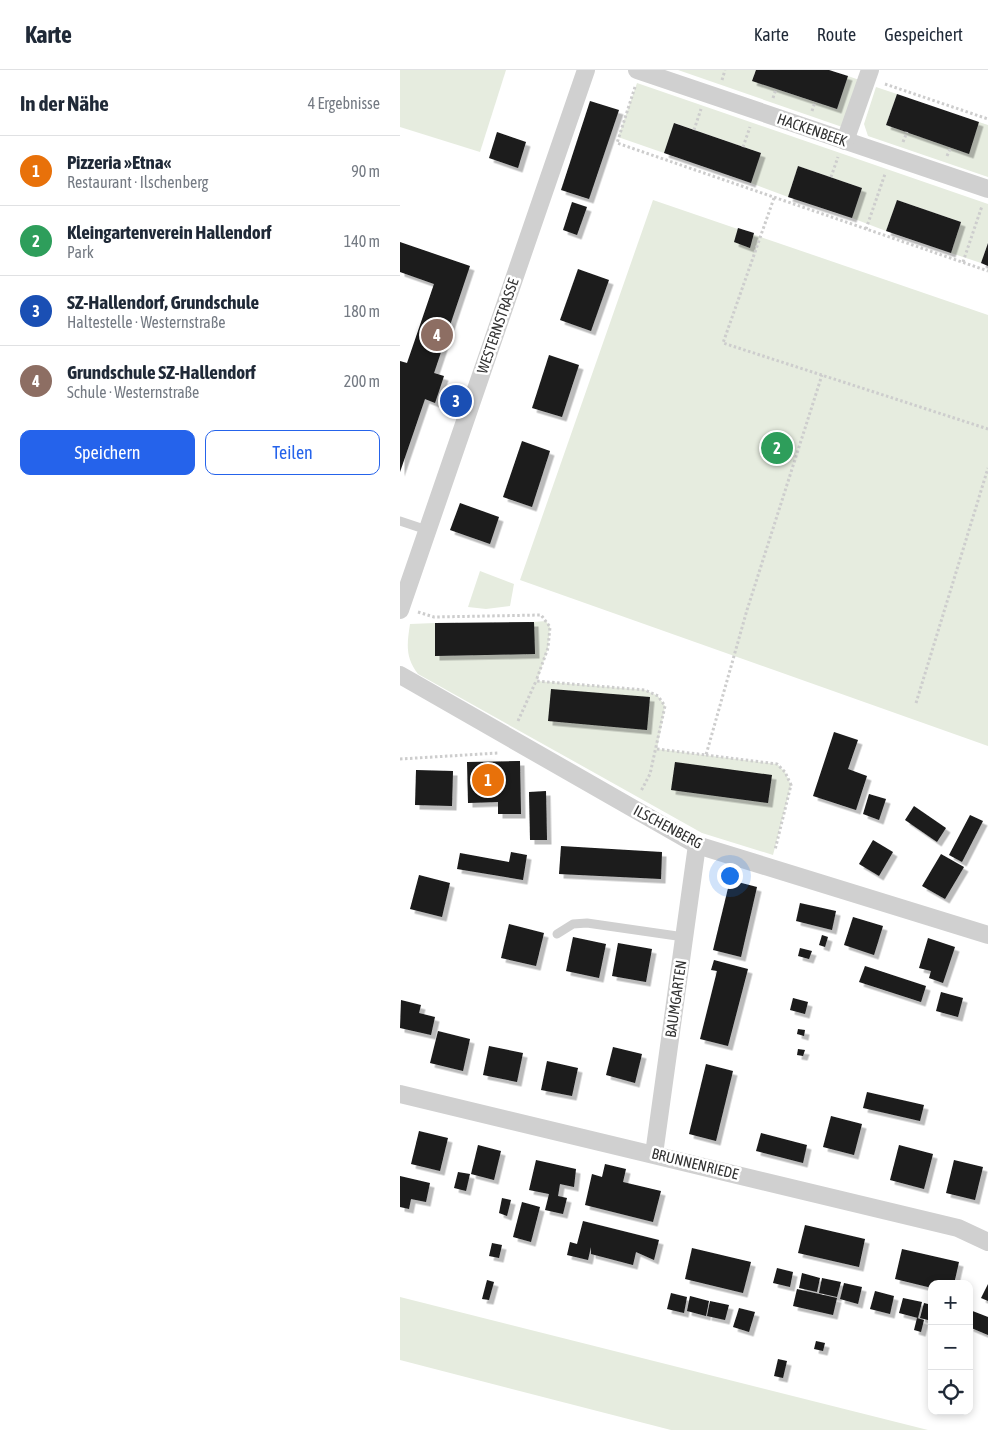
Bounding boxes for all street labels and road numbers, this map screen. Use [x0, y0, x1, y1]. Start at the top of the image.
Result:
street label: HACKENBEEK [775, 110, 850, 150]
street label: WESTERNSTRASSE [473, 275, 522, 376]
street label: ILSCHENBERG [631, 801, 706, 852]
street label: BAUMGARTEN [662, 959, 689, 1039]
street label: BRUNNENRIEDE [650, 1145, 741, 1183]

